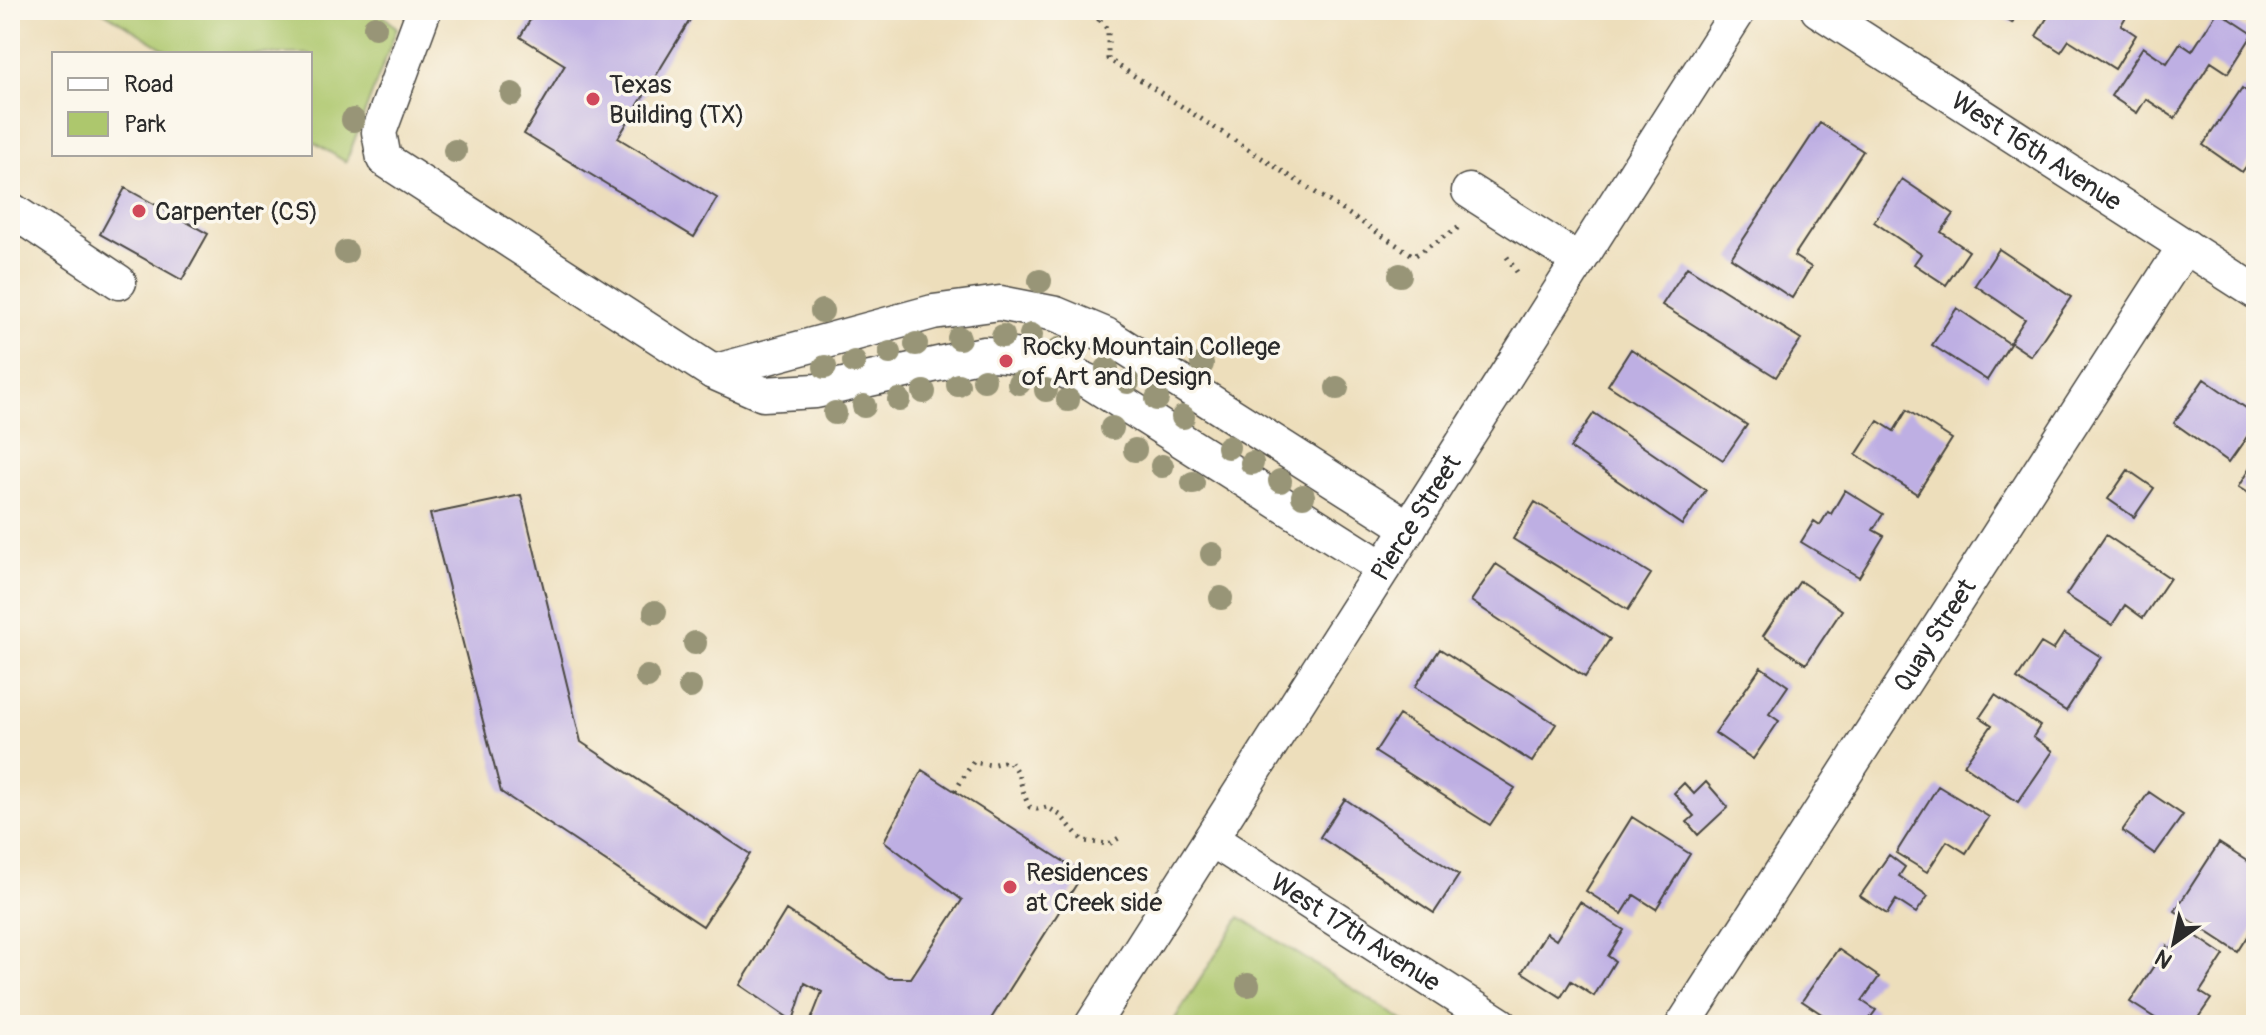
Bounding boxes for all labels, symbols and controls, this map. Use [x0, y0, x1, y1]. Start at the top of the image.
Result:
legend [52, 52, 312, 156]
place label: Texas Building (TX) [609, 69, 745, 131]
text: Road [124, 70, 174, 99]
street label: West 16th Avenue [1945, 85, 2127, 218]
marker: Texas Building (TX) [584, 90, 602, 108]
text: Park [124, 110, 166, 139]
place label: Carpenter (CS) [155, 196, 318, 228]
marker: Carpenter (CS) [130, 202, 148, 220]
place label: Rocky Mountain College of Art and Design [1022, 331, 1281, 393]
marker: Rocky Mountain College of Art and Design [997, 352, 1015, 370]
street label: Pierce Street [1364, 448, 1469, 587]
street label: Quay Street [1887, 572, 1984, 698]
place label: Residences at Creek side [1026, 857, 1163, 919]
street label: West 17th Avenue [1265, 867, 1446, 999]
marker: Residences at Creek side [1001, 878, 1019, 896]
north arrow [2134, 903, 2214, 983]
text: N [2150, 943, 2178, 975]

